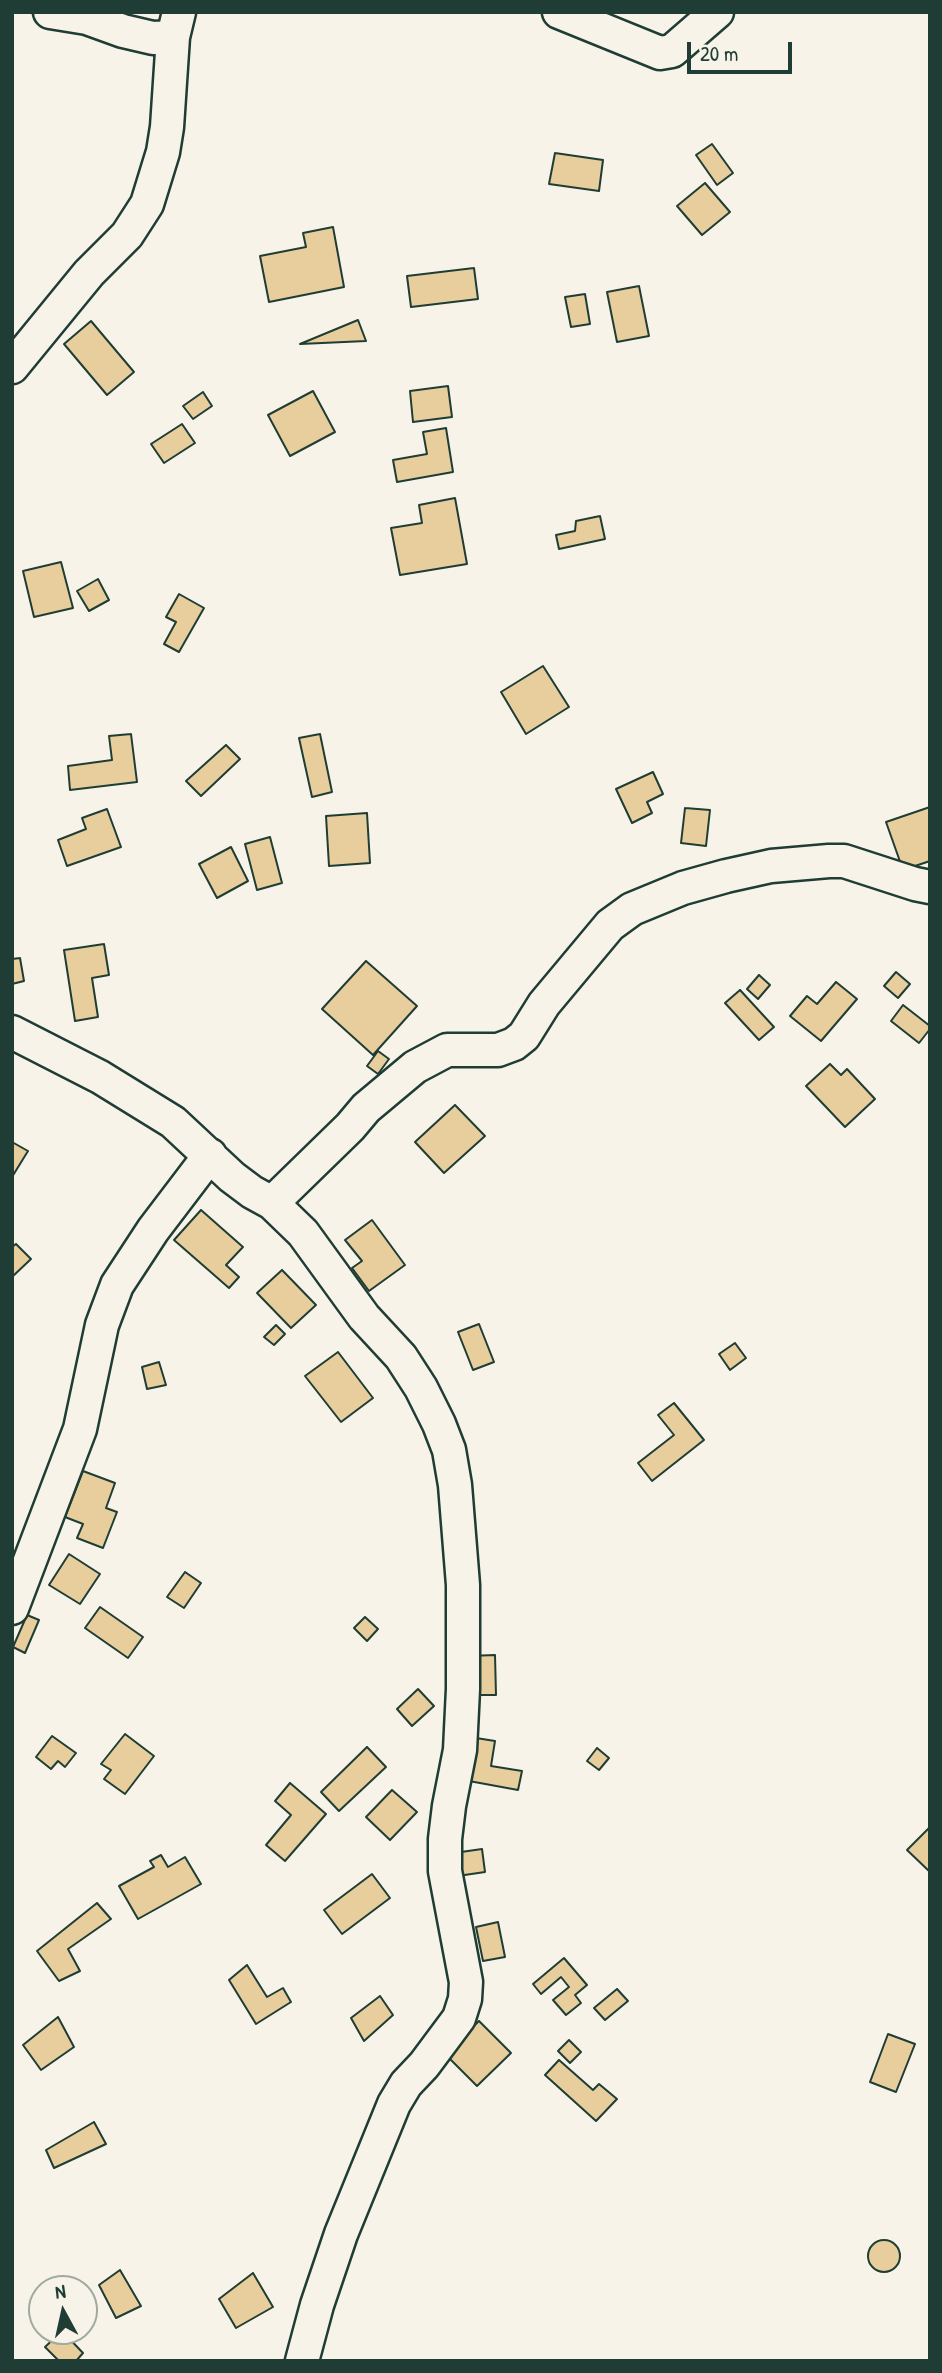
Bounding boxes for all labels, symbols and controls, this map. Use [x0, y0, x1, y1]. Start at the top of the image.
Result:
scale bar [690, 28, 795, 72]
text: 20 m [700, 39, 738, 68]
north arrow [28, 2275, 98, 2345]
text: N [54, 2278, 67, 2305]

